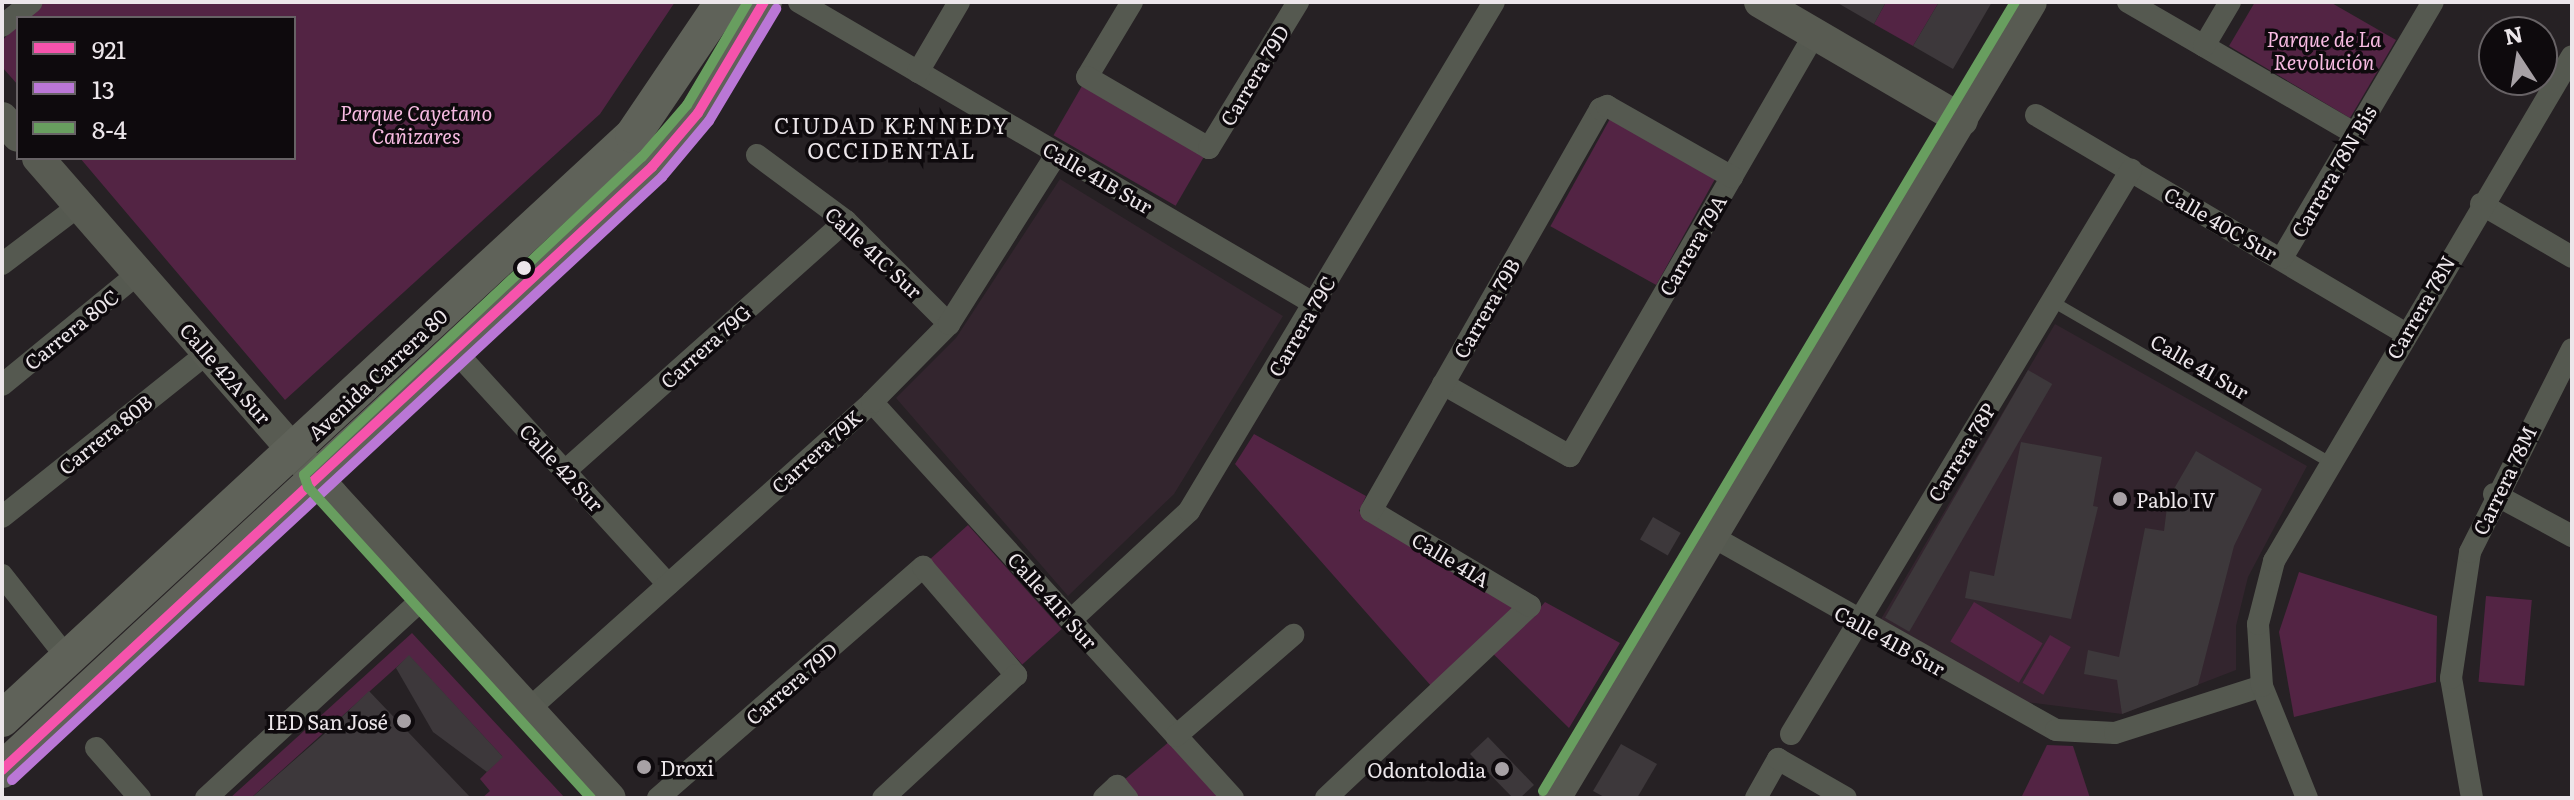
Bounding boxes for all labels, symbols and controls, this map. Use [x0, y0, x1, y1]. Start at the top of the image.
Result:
legend [16, 16, 296, 160]
north arrow [2478, 16, 2558, 96]
text: N [2501, 16, 2526, 52]
street label: Carrera 79D [1215, 20, 1293, 130]
park label: Parque de La Revolución [2267, 27, 2381, 74]
text: 921 [92, 31, 126, 66]
text: 13 [92, 71, 115, 106]
park label: Parque Cayetano Cañizares [340, 100, 492, 147]
street label: Carrera 78N Bis [2286, 101, 2380, 241]
text: 8-4 [92, 111, 127, 146]
district label: CIUDAD KENNEDY OCCIDENTAL [774, 111, 1010, 162]
street label: Calle 41B Sur [1039, 136, 1157, 218]
street label: Calle 40C Sur [2160, 181, 2282, 265]
street label: Carrera 79A [1653, 190, 1731, 300]
street label: Calle 41C Sur [821, 201, 927, 303]
street label: Carrera 78N [2381, 251, 2459, 363]
street label: Carrera 79B [1448, 254, 1524, 362]
unlabelled marker [516, 260, 532, 276]
street label: Carrera 79C [1263, 271, 1339, 381]
street label: Carrera 80C [19, 284, 123, 374]
street label: Carrera 79G [655, 299, 755, 393]
street label: Avenida Carrera 80 [302, 303, 452, 445]
street label: Calle 42A Sur [176, 318, 276, 428]
street label: Calle 41 Sur [2147, 328, 2253, 404]
street label: Carrera 80B [53, 389, 157, 479]
street label: Carrera 78P [1922, 398, 2000, 506]
street label: Carrera 79K [766, 404, 866, 498]
street label: Calle 42 Sur [515, 418, 609, 516]
street label: Carrera 78M [2467, 421, 2541, 539]
place label: Pablo IV [2136, 487, 2215, 511]
marker: Pablo IV [2111, 490, 2129, 508]
street label: Calle 41A [1408, 527, 1494, 591]
street label: Calle 41F Sur [1003, 547, 1103, 653]
street label: Calle 41B Sur [1831, 600, 1949, 680]
street label: Carrera 79D [740, 637, 842, 729]
place label: IED San José [267, 709, 388, 733]
marker: IED San José [395, 712, 413, 730]
place label: Droxi [660, 755, 714, 779]
place label: Odontolodia [1367, 757, 1486, 781]
marker: Droxi [635, 758, 653, 776]
marker: Odontolodia [1493, 760, 1511, 778]

